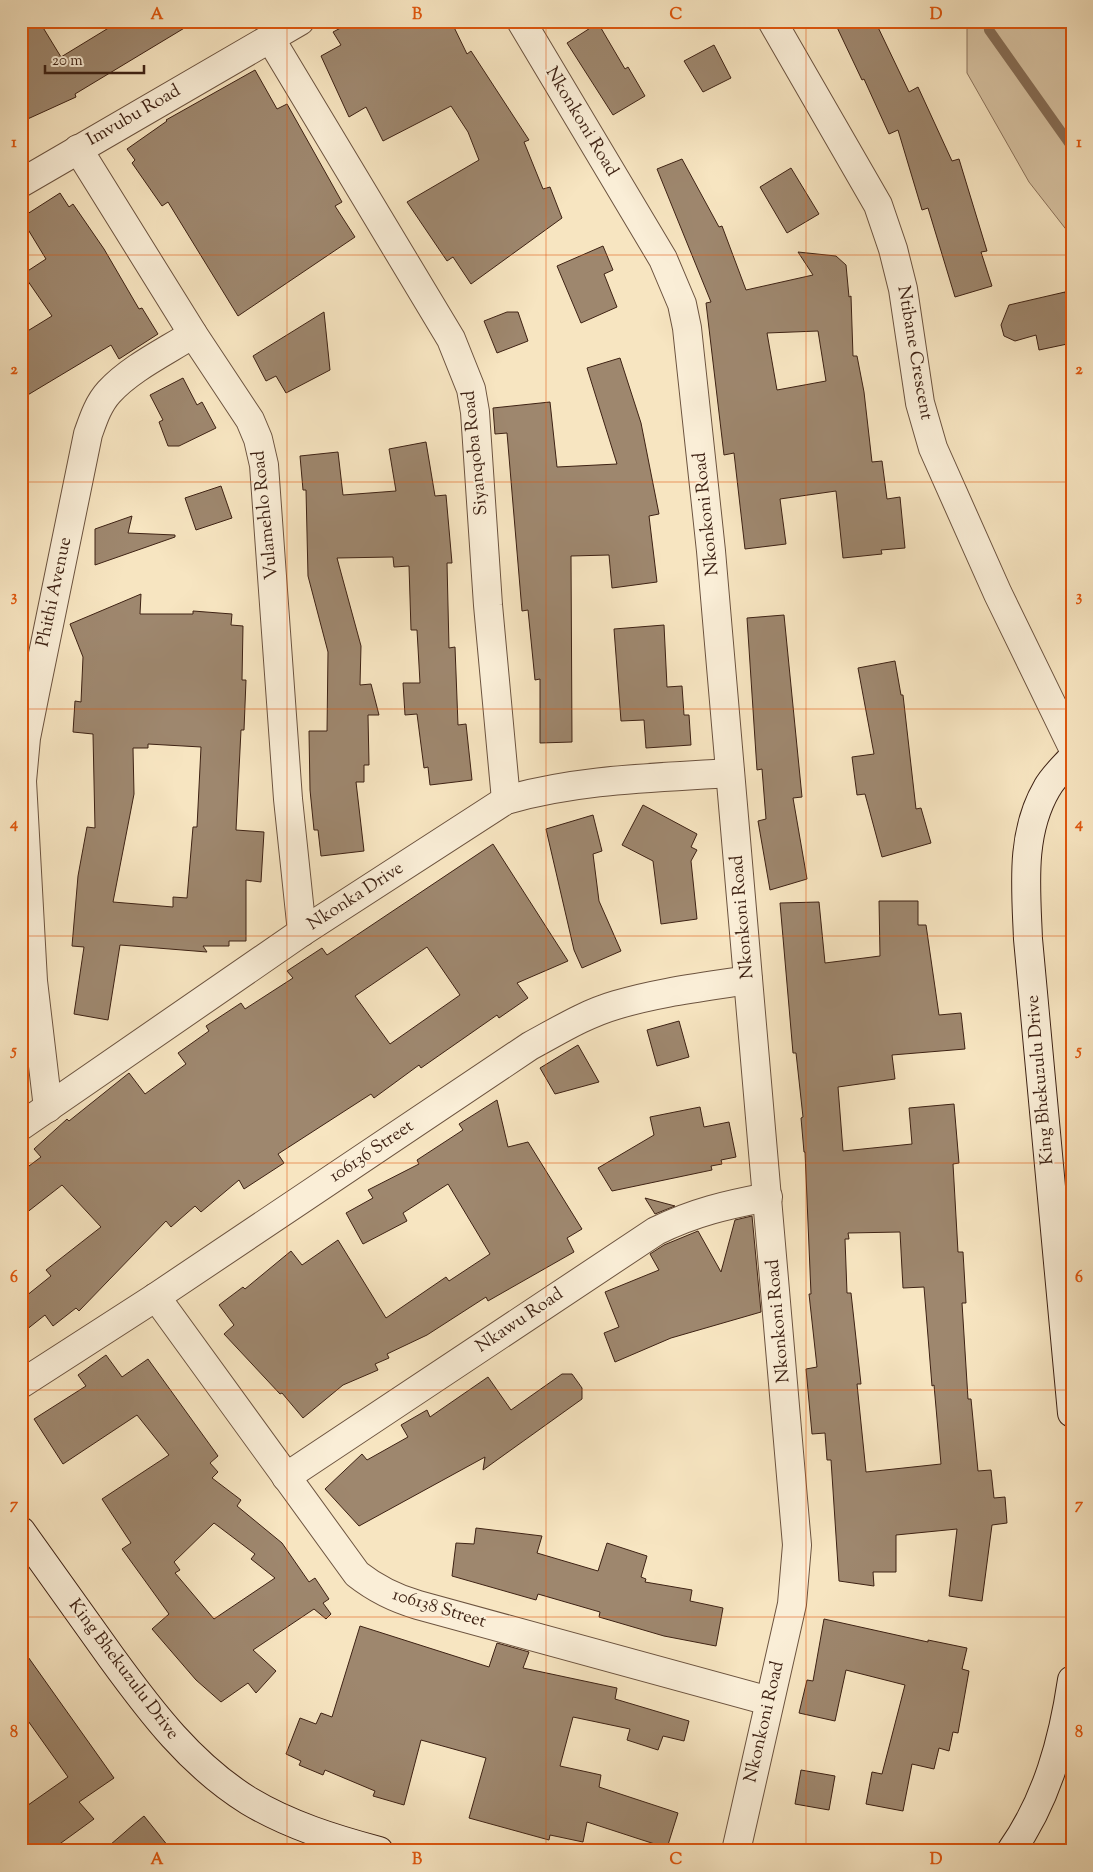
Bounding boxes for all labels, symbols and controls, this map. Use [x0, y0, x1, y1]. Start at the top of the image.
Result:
text: A [151, 4, 164, 27]
text: B [412, 4, 422, 27]
text: C [670, 4, 683, 27]
text: D [930, 4, 943, 27]
scale bar [45, 42, 144, 74]
text: 20 m [52, 51, 83, 72]
street label: Nkonkoni Road [538, 62, 624, 182]
street label: Imvubu Road [82, 79, 186, 153]
text: 1 [11, 132, 17, 155]
text: 1 [1076, 132, 1082, 155]
street label: Ntibane Crescent [889, 284, 939, 422]
text: 2 [10, 359, 18, 382]
text: 2 [1075, 359, 1083, 382]
street label: Siyanqoba Road [457, 389, 495, 517]
street label: Vulamehlo Road [246, 449, 286, 581]
street label: Nkonkoni Road [688, 451, 726, 577]
street label: Phithi Avenue [31, 535, 79, 649]
text: 3 [11, 586, 18, 609]
text: 3 [1076, 586, 1083, 609]
text: 4 [9, 813, 18, 836]
text: 4 [1074, 813, 1083, 836]
street label: Nkonkoni Road [725, 854, 761, 980]
street label: Nkonka Drive [303, 856, 409, 938]
street label: King Bhekuzulu Drive [1021, 994, 1061, 1166]
text: 5 [9, 1040, 17, 1063]
text: 5 [1074, 1040, 1082, 1063]
street label: 106136 Street [325, 1114, 419, 1190]
street label: Nkonkoni Road [761, 1258, 797, 1384]
text: 6 [10, 1267, 18, 1290]
text: 6 [1075, 1267, 1083, 1290]
street label: Nkawu Road [471, 1282, 569, 1360]
text: 7 [10, 1494, 19, 1517]
text: 7 [1075, 1494, 1084, 1517]
street label: 106138 Street [389, 1582, 489, 1636]
street label: King Bhekuzulu Drive [61, 1594, 185, 1746]
street label: Nkonkoni Road [738, 1659, 792, 1785]
text: 8 [10, 1722, 18, 1745]
text: 8 [1075, 1722, 1083, 1745]
text: A [151, 1849, 164, 1872]
text: B [412, 1849, 422, 1872]
text: C [670, 1849, 683, 1872]
text: D [930, 1849, 943, 1872]

